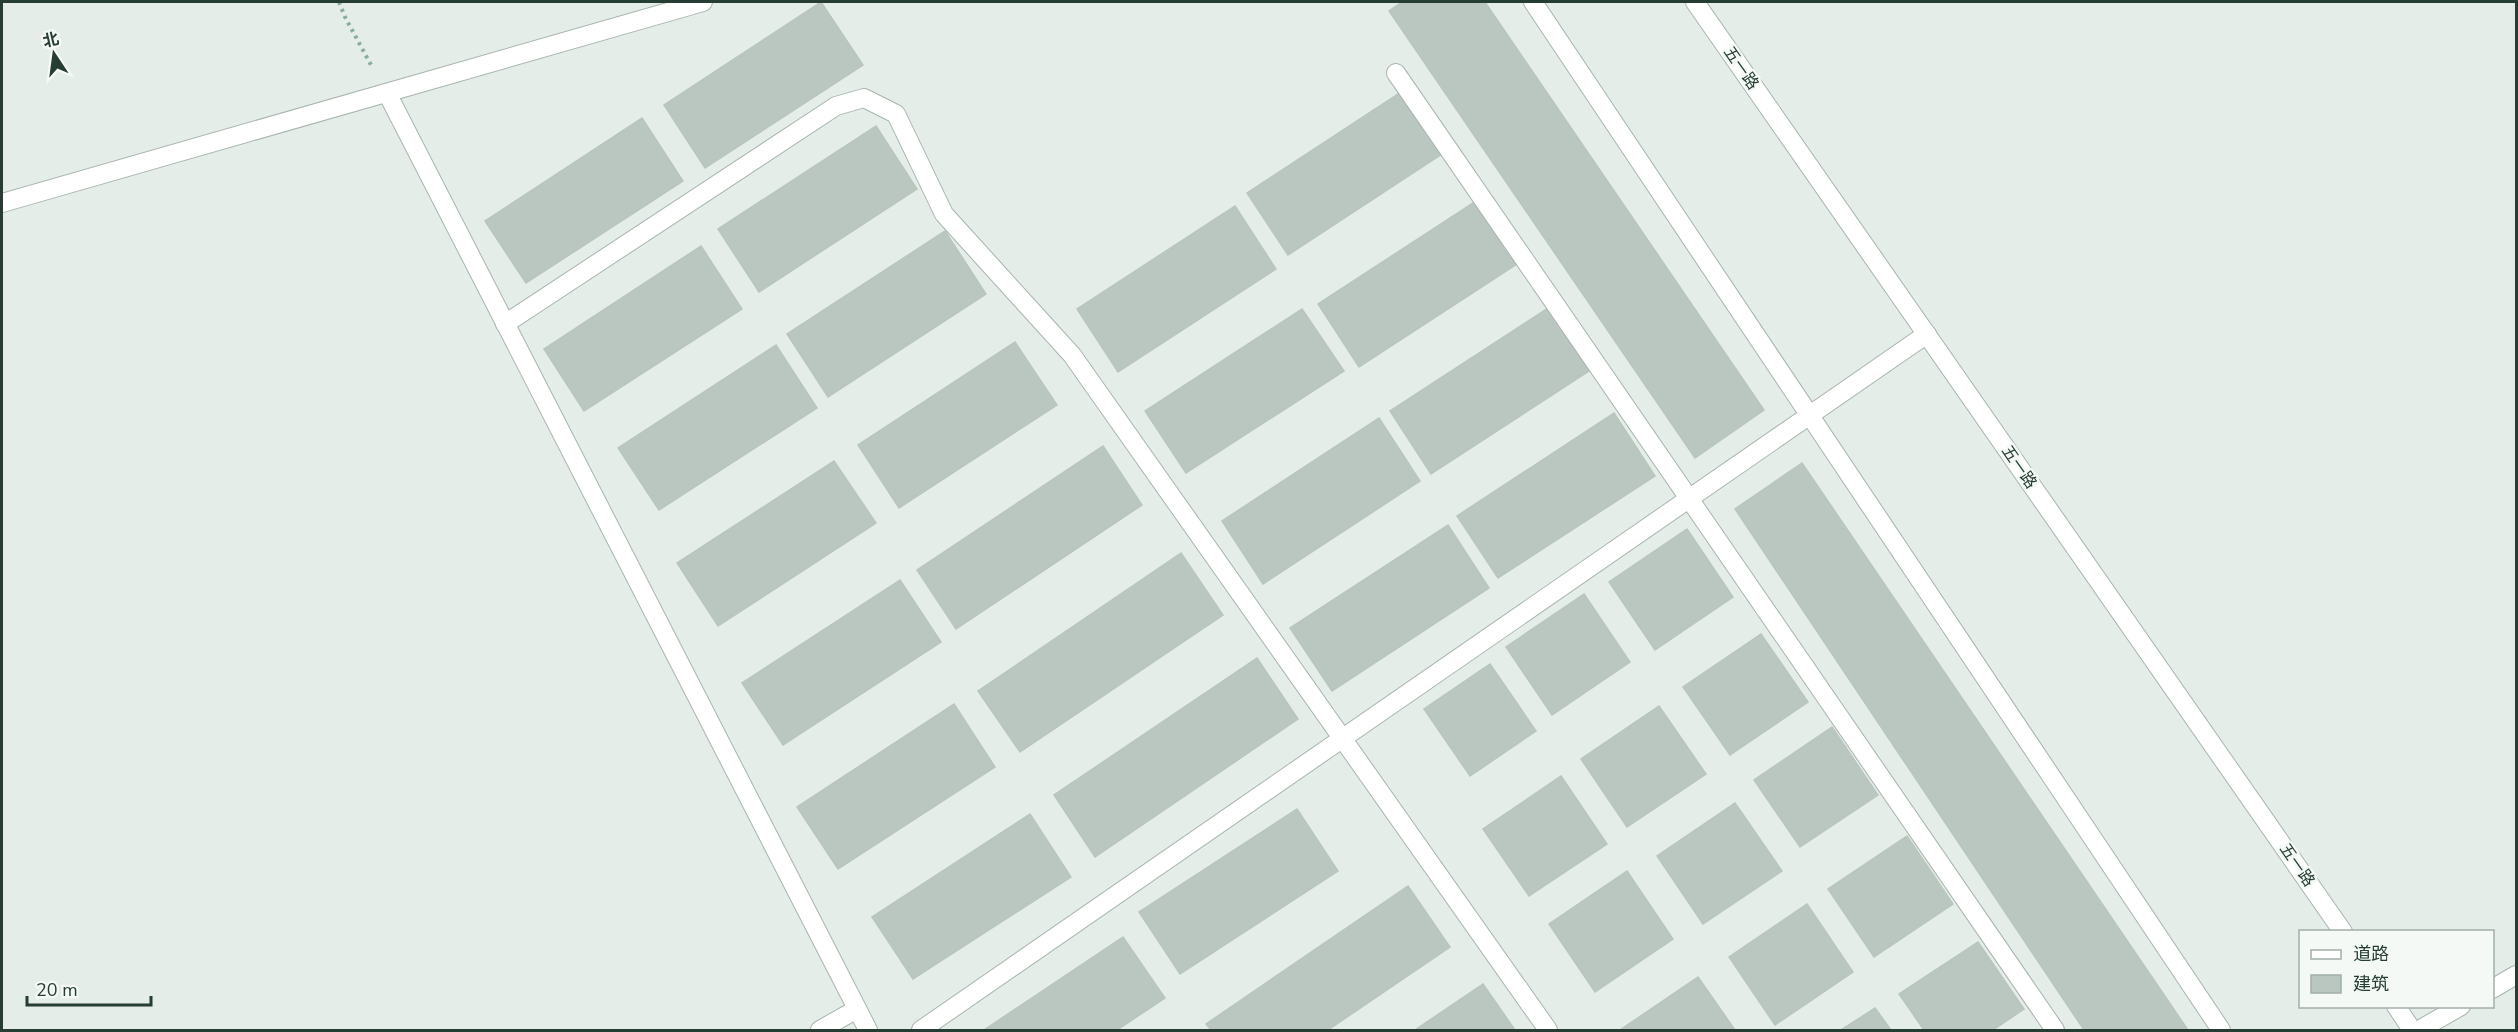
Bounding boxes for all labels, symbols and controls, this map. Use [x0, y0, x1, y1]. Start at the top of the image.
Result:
north arrow [24, 24, 84, 84]
text: 北 [41, 28, 61, 53]
street label: 五一路 [1718, 42, 1764, 94]
street label: 五一路 [1996, 441, 2042, 493]
street label: 五一路 [2274, 839, 2320, 891]
legend [2299, 930, 2494, 1008]
text: 道路 [2353, 942, 2389, 966]
scale bar [27, 969, 152, 1007]
text: 建筑 [2353, 972, 2389, 996]
text: 20 m [36, 978, 78, 1002]

